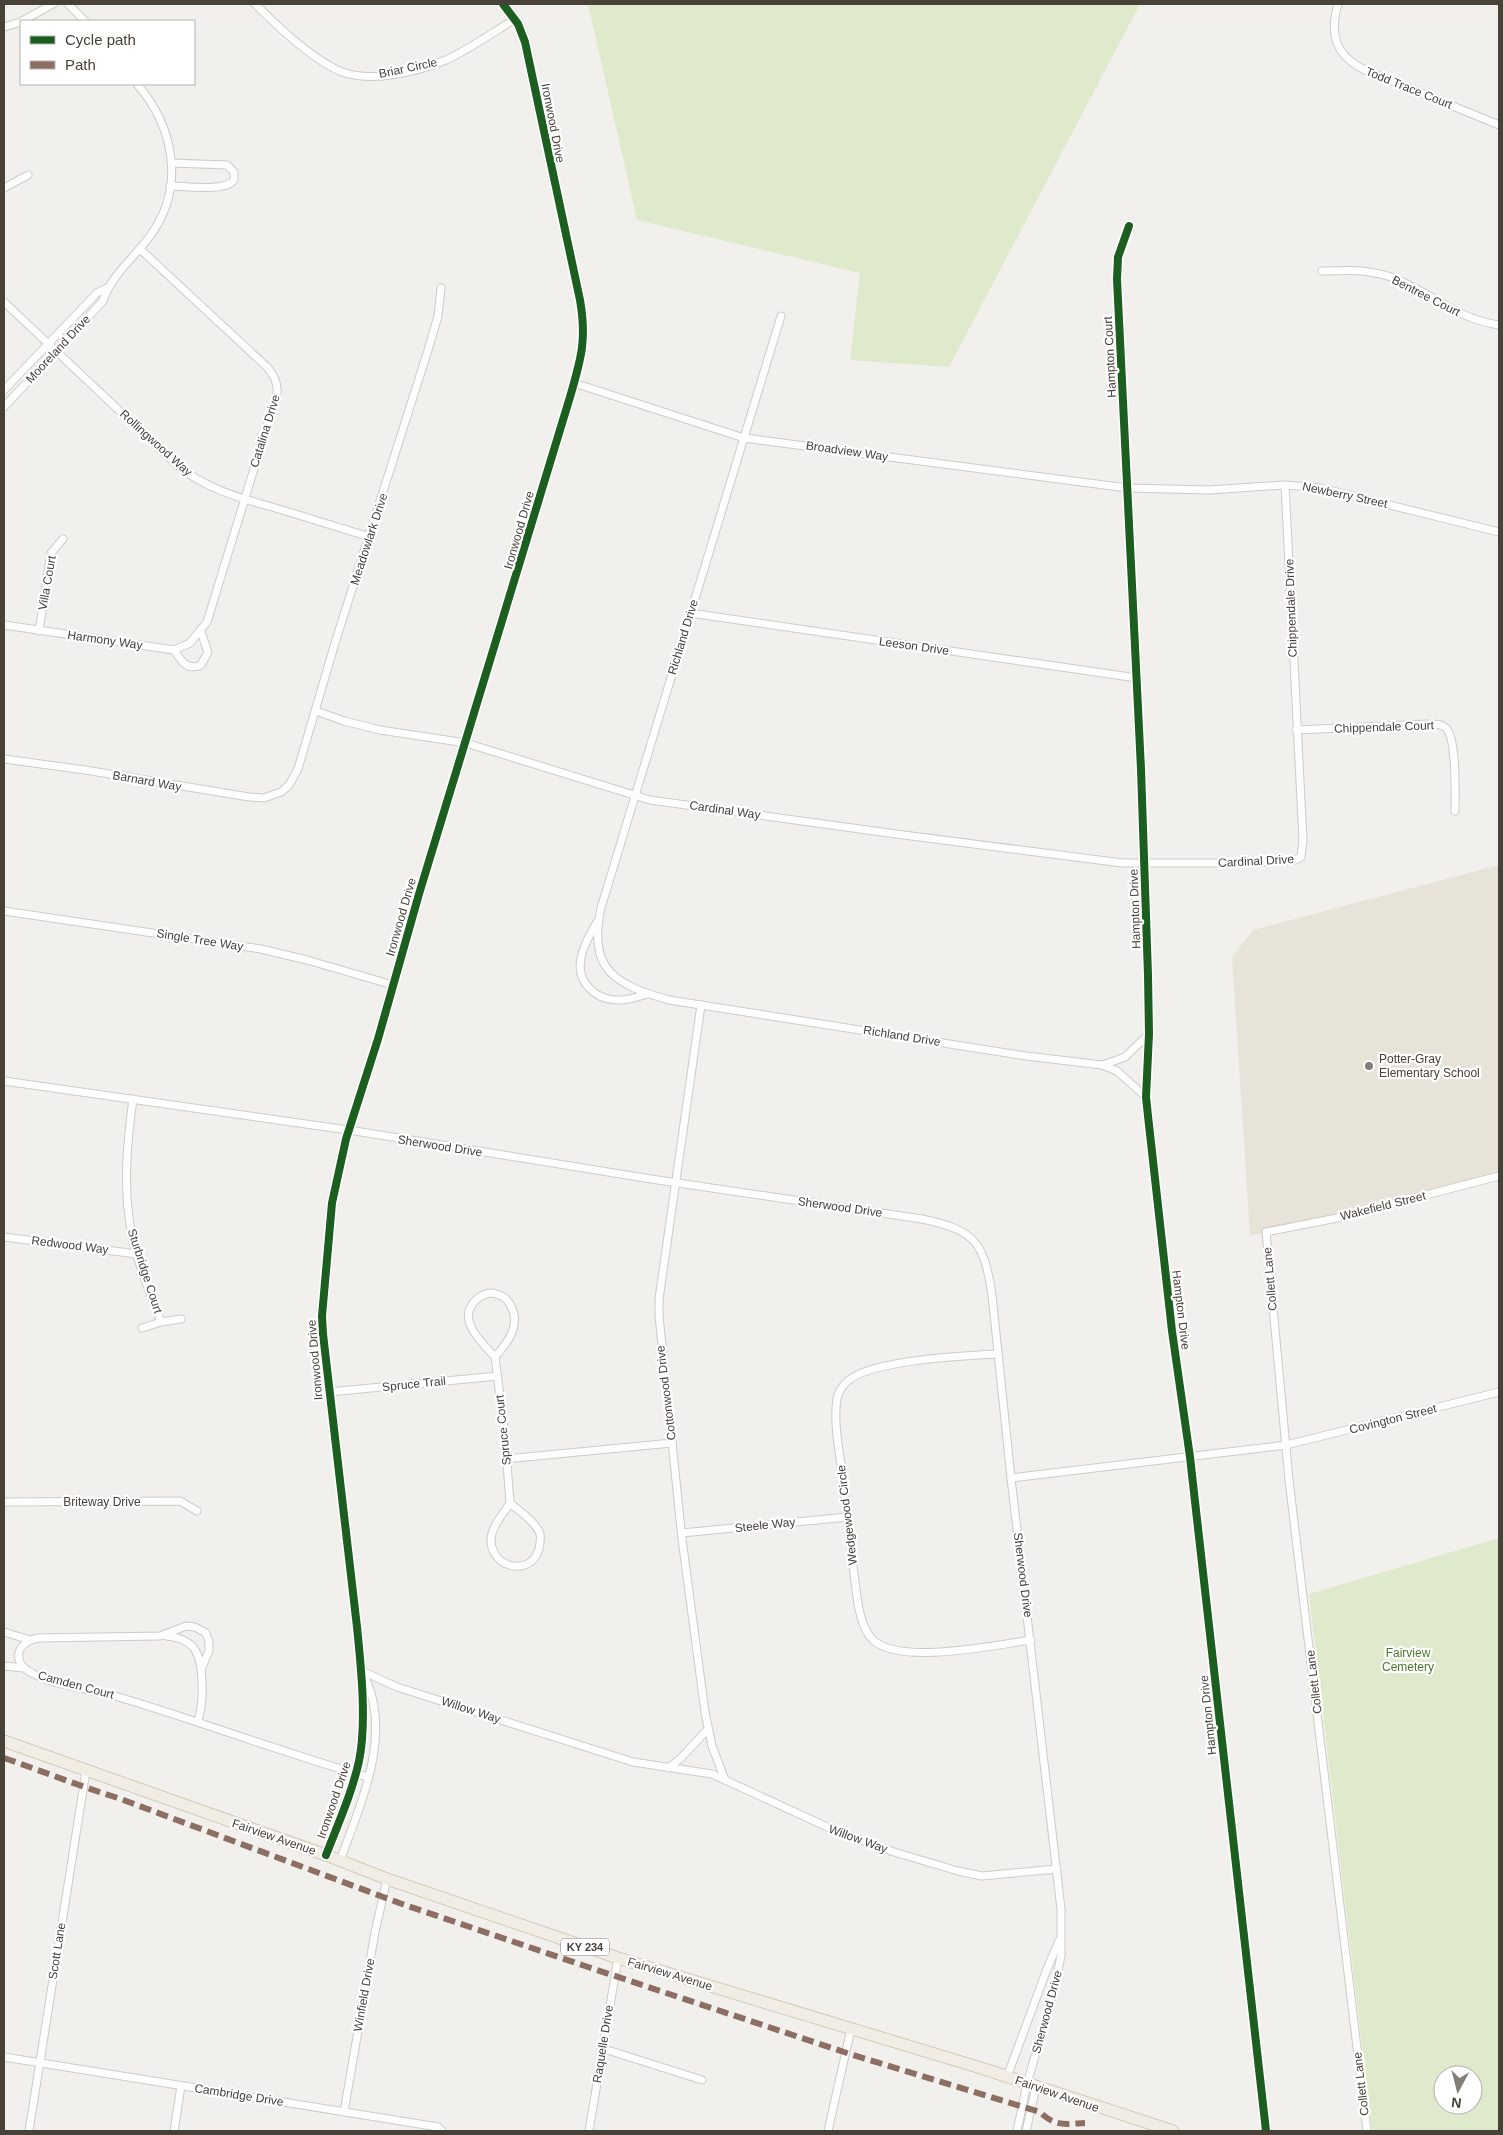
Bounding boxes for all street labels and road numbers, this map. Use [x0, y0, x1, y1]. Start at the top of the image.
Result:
street label: Briar Circle [378, 55, 439, 81]
street label: Todd Trace Court [1364, 64, 1455, 112]
street label: Ironwood Drive [538, 82, 568, 164]
street label: Bentree Court [1390, 273, 1463, 319]
street label: Mooreland Drive [23, 312, 93, 386]
street label: Hampton Court [1101, 315, 1119, 398]
street label: Catalina Drive [247, 393, 283, 469]
street label: Rollingwood Way [117, 407, 195, 479]
street label: Broadview Way [805, 438, 889, 464]
street label: Newberry Street [1301, 479, 1390, 511]
street label: Ironwood Drive [501, 489, 537, 571]
street label: Meadowlark Drive [348, 491, 391, 587]
street label: Villa Court [35, 554, 59, 611]
street label: Chippendale Drive [1282, 558, 1300, 658]
street label: Richland Drive [665, 597, 701, 676]
street label: Harmony Way [67, 628, 143, 652]
street label: Leeson Drive [878, 634, 950, 658]
street label: Chippendale Court [1334, 718, 1435, 736]
street label: Barnard Way [112, 768, 182, 794]
street label: Cardinal Way [689, 798, 761, 822]
street label: Cardinal Drive [1218, 852, 1295, 870]
street label: Hampton Drive [1127, 868, 1143, 949]
street label: Ironwood Drive [383, 876, 419, 958]
street label: Single Tree Way [156, 926, 244, 954]
street label: Richland Drive [862, 1023, 942, 1049]
street label: Sherwood Drive [397, 1132, 484, 1160]
street label: Wakefield Street [1339, 1188, 1428, 1223]
street label: Sherwood Drive [797, 1194, 884, 1220]
street label: Sturbridge Court [125, 1227, 165, 1316]
street label: Redwood Way [31, 1233, 109, 1257]
street label: Collett Lane [1260, 1246, 1280, 1312]
street label: Hampton Drive [1169, 1269, 1193, 1351]
street label: Ironwood Drive [304, 1319, 325, 1401]
street label: Cottonwood Drive [653, 1344, 679, 1441]
street label: Spruce Trail [381, 1374, 447, 1394]
street label: Spruce Court [492, 1393, 514, 1466]
street label: Covington Street [1348, 1401, 1439, 1437]
street label: Wedgewood Circle [834, 1464, 860, 1566]
street label: Briteway Drive [63, 1495, 141, 1509]
street label: Steele Way [734, 1515, 796, 1535]
street label: Sherwood Drive [1011, 1532, 1035, 1619]
street label: Collett Lane [1303, 1649, 1325, 1715]
street label: Camden Court [36, 1668, 116, 1702]
street label: Hampton Drive [1197, 1674, 1219, 1756]
street label: Willow Way [440, 1694, 502, 1726]
street label: Ironwood Drive [314, 1759, 354, 1840]
street label: Fairview Avenue [230, 1816, 318, 1858]
street label: Willow Way [827, 1822, 889, 1856]
street label: Scott Lane [46, 1921, 68, 1980]
road number: KY 234 [561, 1938, 609, 1955]
street label: Fairview Avenue [626, 1954, 714, 1994]
street label: Winfield Drive [351, 1957, 377, 2033]
street label: Sherwood Drive [1029, 1969, 1065, 2055]
street label: Raquelle Drive [590, 2004, 616, 2084]
street label: Collett Lane [1350, 2051, 1372, 2117]
street label: Fairview Avenue [1013, 2073, 1101, 2115]
street label: Cambridge Drive [193, 2081, 285, 2109]

